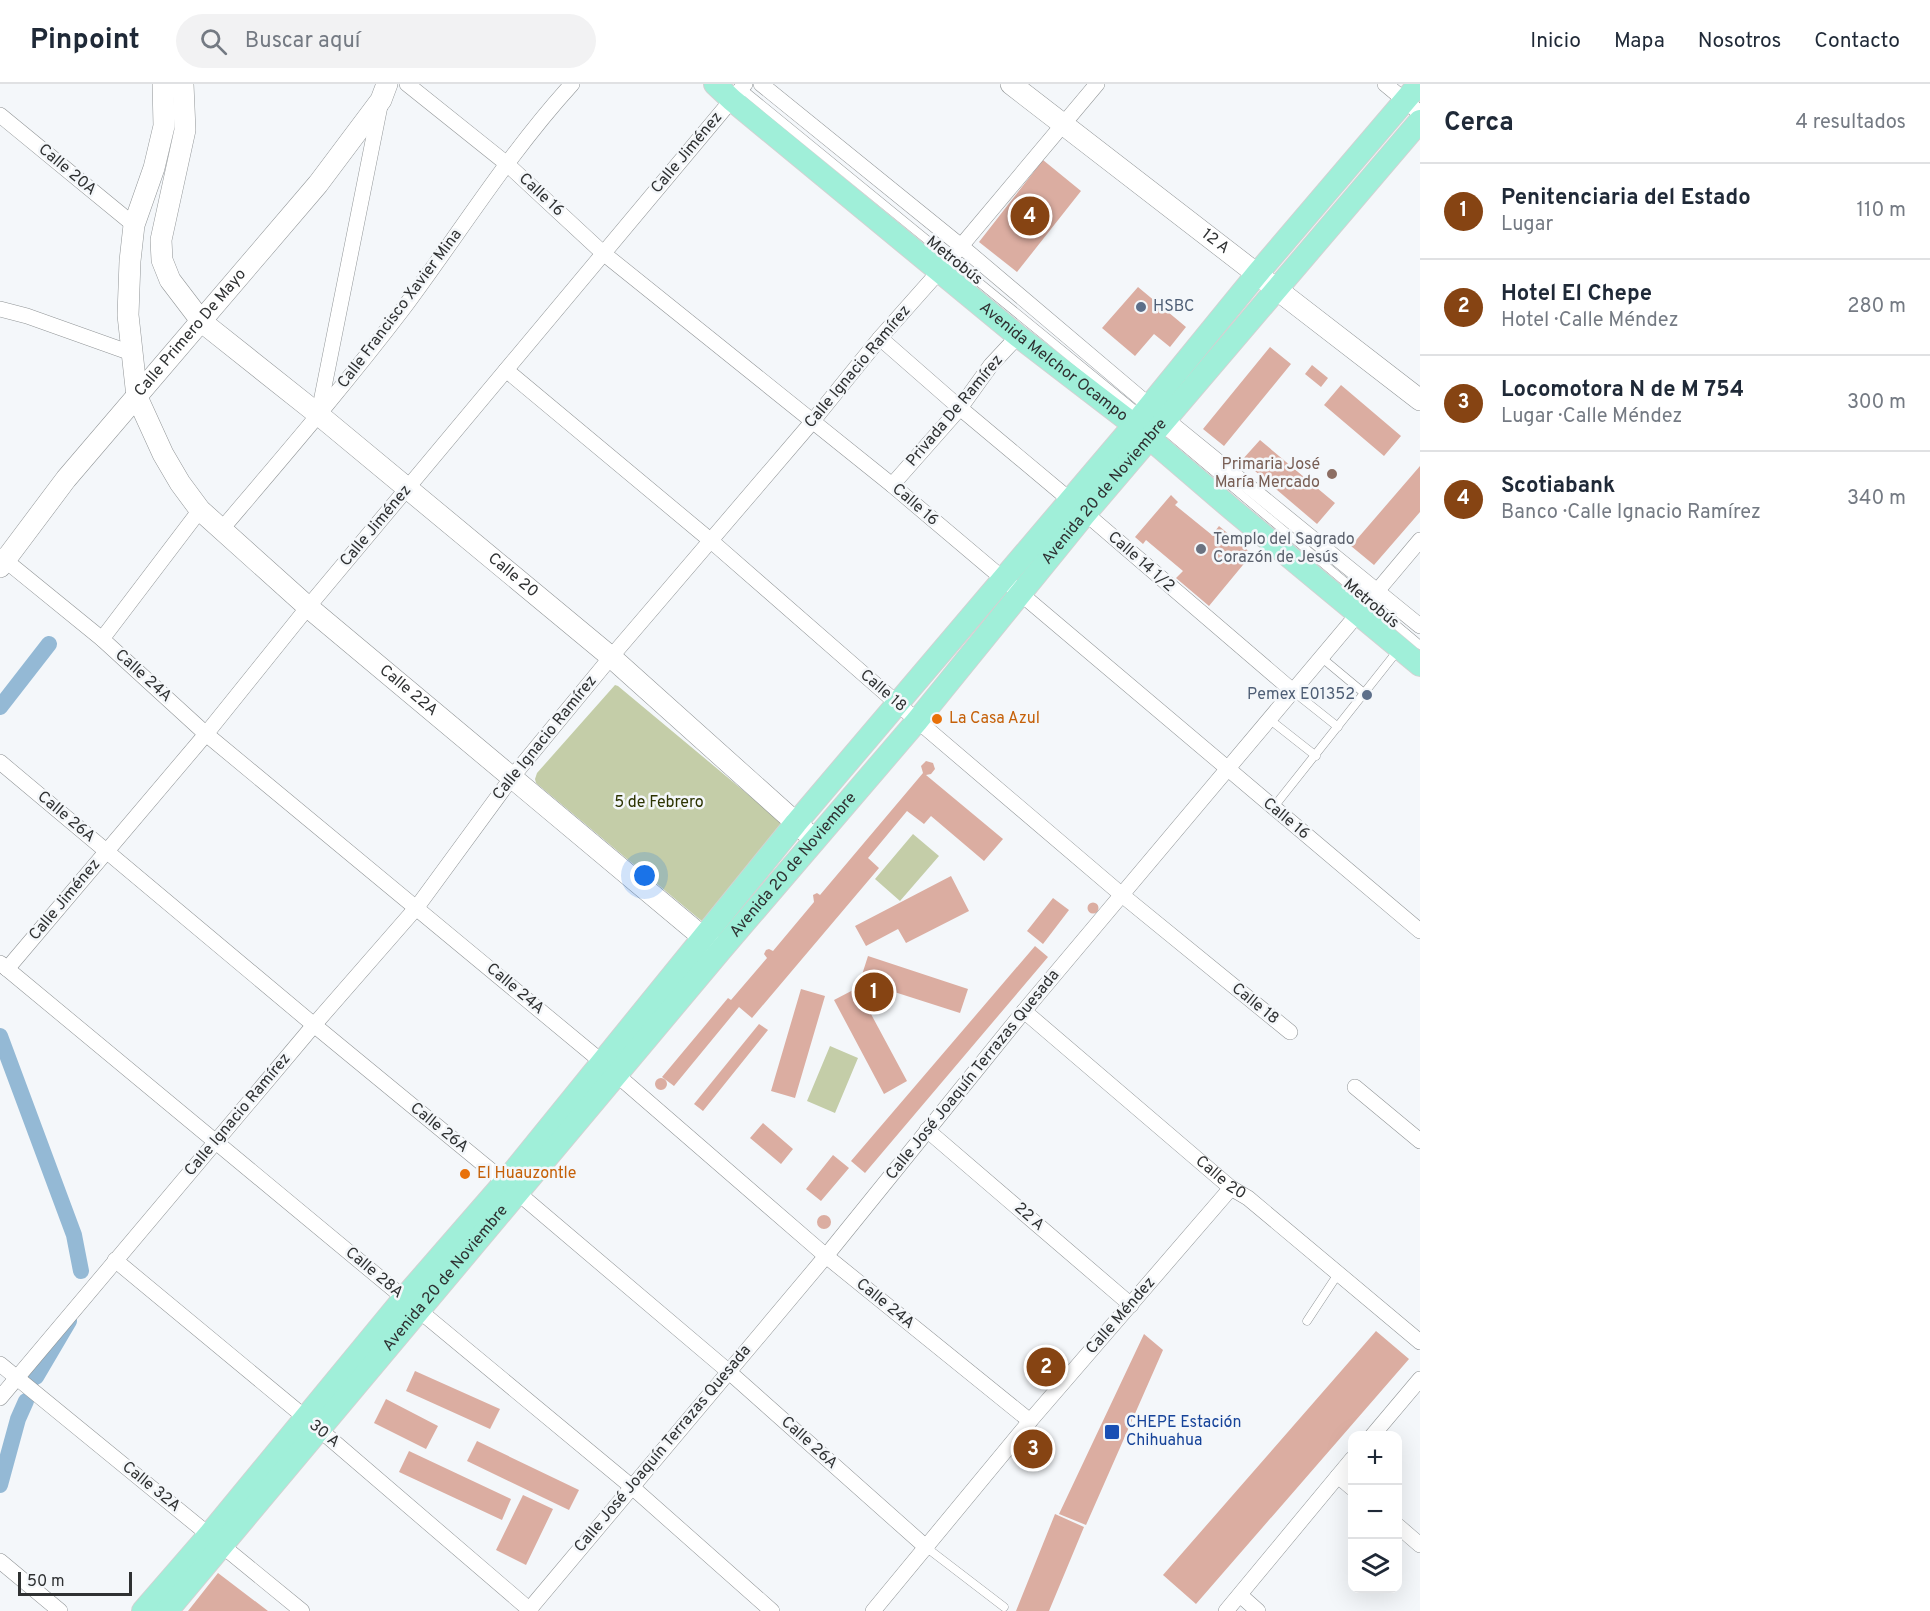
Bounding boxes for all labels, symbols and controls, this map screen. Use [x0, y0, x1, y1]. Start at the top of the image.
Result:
search box [176, 14, 596, 68]
text: Pinpoint [30, 23, 140, 59]
icon: search [197, 25, 230, 58]
text: Buscar aquí [245, 28, 360, 55]
text: Inicio [1530, 28, 1581, 55]
text: Mapa [1614, 28, 1665, 55]
text: Nosotros [1698, 28, 1781, 55]
text: Contacto [1814, 28, 1900, 55]
text: Cerca [1444, 107, 1514, 140]
street label: Calle Jiménez [647, 108, 727, 198]
text: 4 resultados [1796, 110, 1906, 136]
street label: Calle 20A [34, 140, 100, 200]
street label: Calle 16 [514, 169, 568, 221]
text: Penitenciaria del Estado [1501, 185, 1751, 212]
pin: 4 [1010, 194, 1050, 238]
text: 1 [1460, 198, 1468, 224]
text: 110 m [1857, 198, 1906, 224]
text: Lugar [1501, 212, 1553, 238]
street label: Calle Francisco Xavier Mina [333, 225, 467, 393]
street label: 12 A [1197, 225, 1233, 259]
street label: Metrobús [922, 232, 986, 290]
street label: Calle Primero De Mayo [130, 265, 251, 401]
text: Hotel El Chepe [1501, 281, 1652, 308]
text: 2 [1457, 294, 1470, 320]
text: 280 m [1847, 294, 1906, 320]
place label: HSBC [1153, 297, 1194, 317]
street label: Avenida Melchor Ocampo [975, 298, 1132, 426]
marker: HSBC [1134, 300, 1148, 314]
street label: Calle Ignacio Ramírez [801, 301, 915, 433]
text: Hotel · Calle Méndez [1501, 308, 1679, 334]
street label: Privada De Ramírez [902, 351, 1008, 471]
text: Locomotora N de M 754 [1501, 377, 1744, 404]
text: 3 [1458, 390, 1470, 416]
text: 300 m [1847, 390, 1906, 416]
text: Lugar · Calle Méndez [1501, 404, 1682, 430]
street label: Avenida 20 de Noviembre [1038, 415, 1172, 569]
place label: Primaria José María Mercado [1215, 455, 1320, 493]
marker: Primaria José María Mercado [1325, 467, 1339, 481]
text: Scotiabank [1501, 473, 1615, 500]
street label: Calle 16 [888, 479, 942, 531]
street label: Calle Jiménez [336, 481, 416, 571]
text: 4 [1457, 486, 1470, 512]
text: 340 m [1847, 486, 1906, 512]
text: Banco · Calle Ignacio Ramírez [1501, 500, 1761, 526]
street label: Calle 14 1/2 [1103, 527, 1179, 597]
place label: Templo del Sagrado Corazón de Jesús [1213, 530, 1355, 568]
marker: Templo del Sagrado Corazón de Jesús [1194, 542, 1208, 556]
street label: Calle 20 [483, 549, 542, 602]
street label: Metrobús [1339, 575, 1403, 633]
street label: Calle 24A [110, 645, 176, 707]
street label: Calle 22A [375, 661, 442, 721]
street label: Calle 18 [856, 665, 910, 717]
street label: Calle Ignacio Ramírez [489, 672, 601, 804]
place label: Pemex E01352 [1247, 685, 1355, 705]
marker: Pemex E01352 [1360, 688, 1374, 702]
place label: La Casa Azul [949, 709, 1040, 729]
marker: La Casa Azul [930, 712, 944, 726]
street label: Calle 26A [33, 787, 99, 847]
street label: Avenida 20 de Noviembre [726, 789, 861, 942]
park label: 5 de Febrero [614, 793, 704, 813]
street label: Calle 16 [1258, 794, 1314, 844]
street label: Calle Jiménez [25, 855, 105, 945]
your location [630, 861, 659, 890]
street label: Calle 24A [482, 959, 548, 1019]
street label: Calle José Joaquín Terrazas Quesada [882, 966, 1064, 1184]
pin: 1 [854, 970, 894, 1014]
street label: Calle 18 [1227, 979, 1283, 1029]
street label: Calle Ignacio Ramírez [181, 1049, 295, 1181]
street label: Calle 26A [406, 1098, 472, 1158]
street label: Calle 20 [1191, 1152, 1249, 1204]
place label: El Huauzontle [477, 1164, 576, 1184]
marker: El Huauzontle [458, 1167, 472, 1181]
street label: 22 A [1010, 1198, 1048, 1236]
street label: Avenida 20 de Noviembre [379, 1201, 513, 1356]
street label: Calle 28A [341, 1243, 407, 1303]
street label: Calle Méndez [1082, 1273, 1160, 1359]
street label: Calle 24A [852, 1274, 918, 1334]
street label: Calle José Joaquín Terrazas Quesada [570, 1341, 756, 1557]
pin: 2 [1026, 1344, 1066, 1390]
street label: Calle 26A [777, 1412, 842, 1474]
place label: CHEPE Estación Chihuahua [1126, 1413, 1241, 1451]
street label: 30 A [305, 1416, 344, 1452]
marker: CHEPE Estación Chihuahua [1103, 1423, 1121, 1441]
pin: 3 [1014, 1426, 1052, 1472]
map controls [1348, 1431, 1402, 1593]
button: + [1348, 1431, 1402, 1485]
street label: Calle 32A [118, 1457, 184, 1517]
button: − [1348, 1485, 1402, 1539]
button: layers [1348, 1539, 1402, 1593]
scale bar [18, 1569, 132, 1596]
text: 50 m [27, 1572, 65, 1592]

